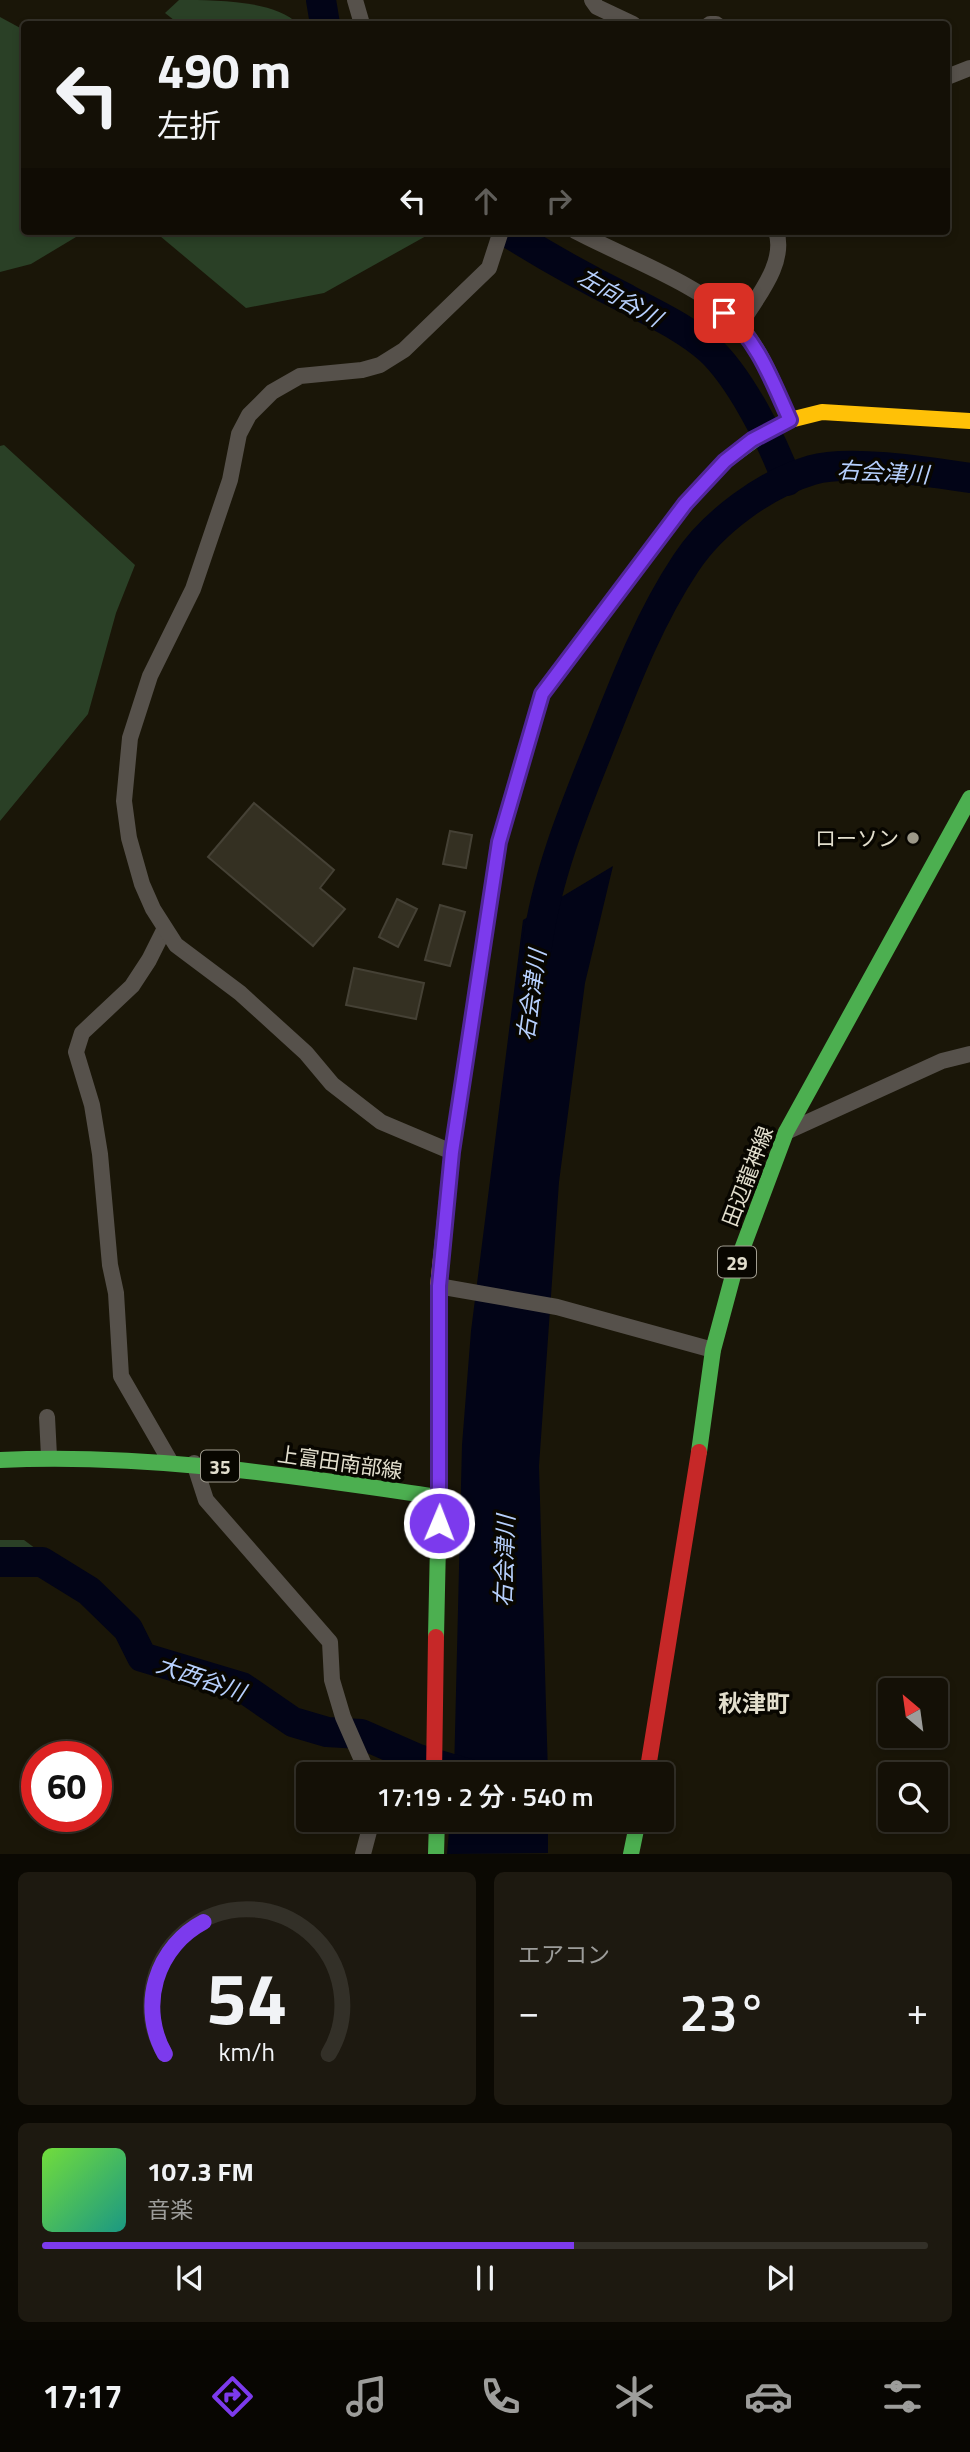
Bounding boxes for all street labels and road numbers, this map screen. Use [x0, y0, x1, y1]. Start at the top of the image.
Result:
street label: 田辺龍神線 [713, 1121, 781, 1231]
road number: 29 [718, 1246, 756, 1278]
street label: 上富田南部線 [275, 1437, 405, 1487]
road number: 35 [201, 1450, 239, 1482]

